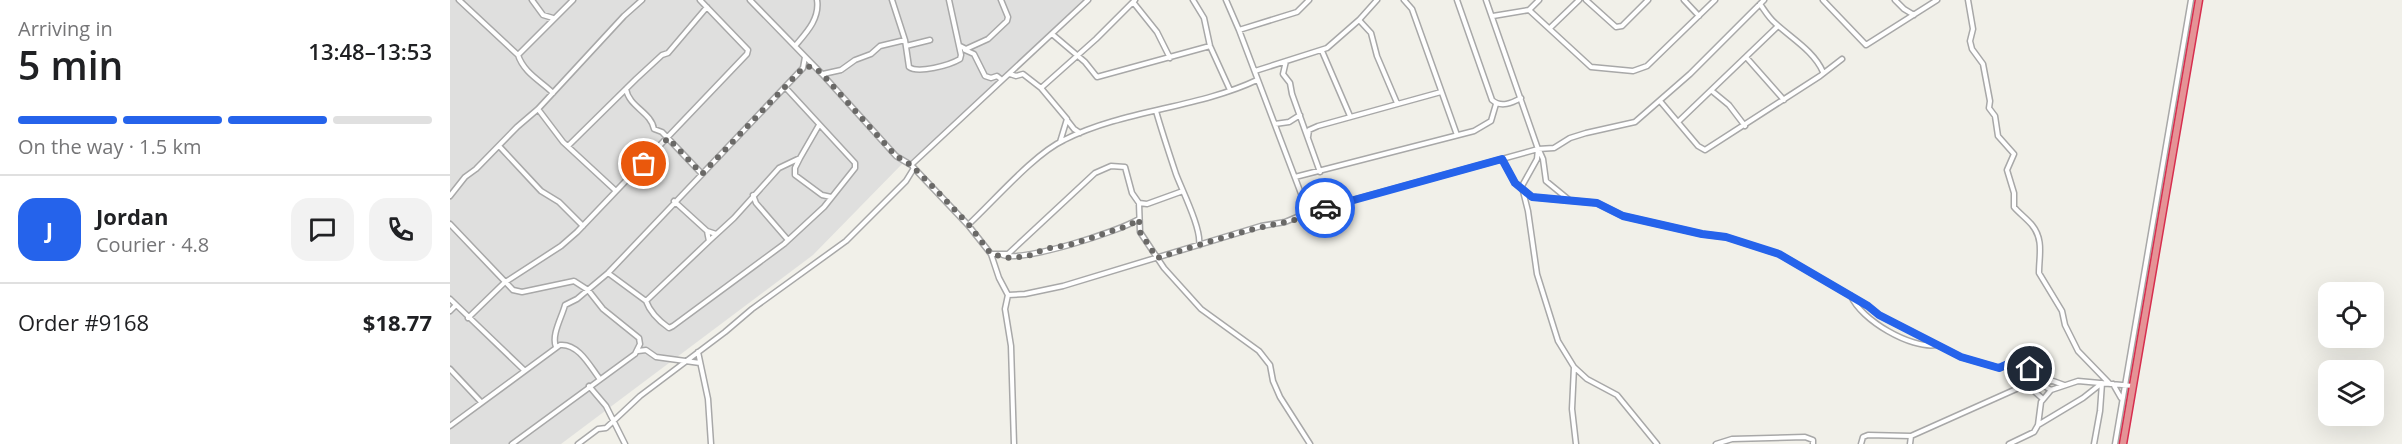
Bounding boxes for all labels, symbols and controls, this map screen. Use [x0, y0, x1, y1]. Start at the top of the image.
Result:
text: Arriving in [18, 15, 113, 42]
text: 13:48–13:53 [308, 36, 432, 66]
text: 5 min [18, 38, 123, 91]
text: On the way · 1.5 km [18, 133, 201, 160]
pin [618, 138, 669, 189]
icon: bag [627, 147, 660, 180]
courier [1295, 178, 1355, 238]
icon: car [1309, 192, 1342, 225]
button: chat [291, 198, 354, 261]
button: phone [369, 198, 432, 261]
text: Jordan [96, 201, 169, 231]
text: J [46, 214, 53, 244]
text: Courier · 4.8 [96, 231, 209, 258]
map controls [2318, 282, 2384, 426]
button: locate [2318, 282, 2384, 348]
text: Order #9168 [18, 307, 149, 337]
text: $18.77 [363, 307, 432, 337]
pin [2004, 343, 2055, 394]
icon: home [2013, 352, 2046, 385]
button: layers [2318, 360, 2384, 426]

